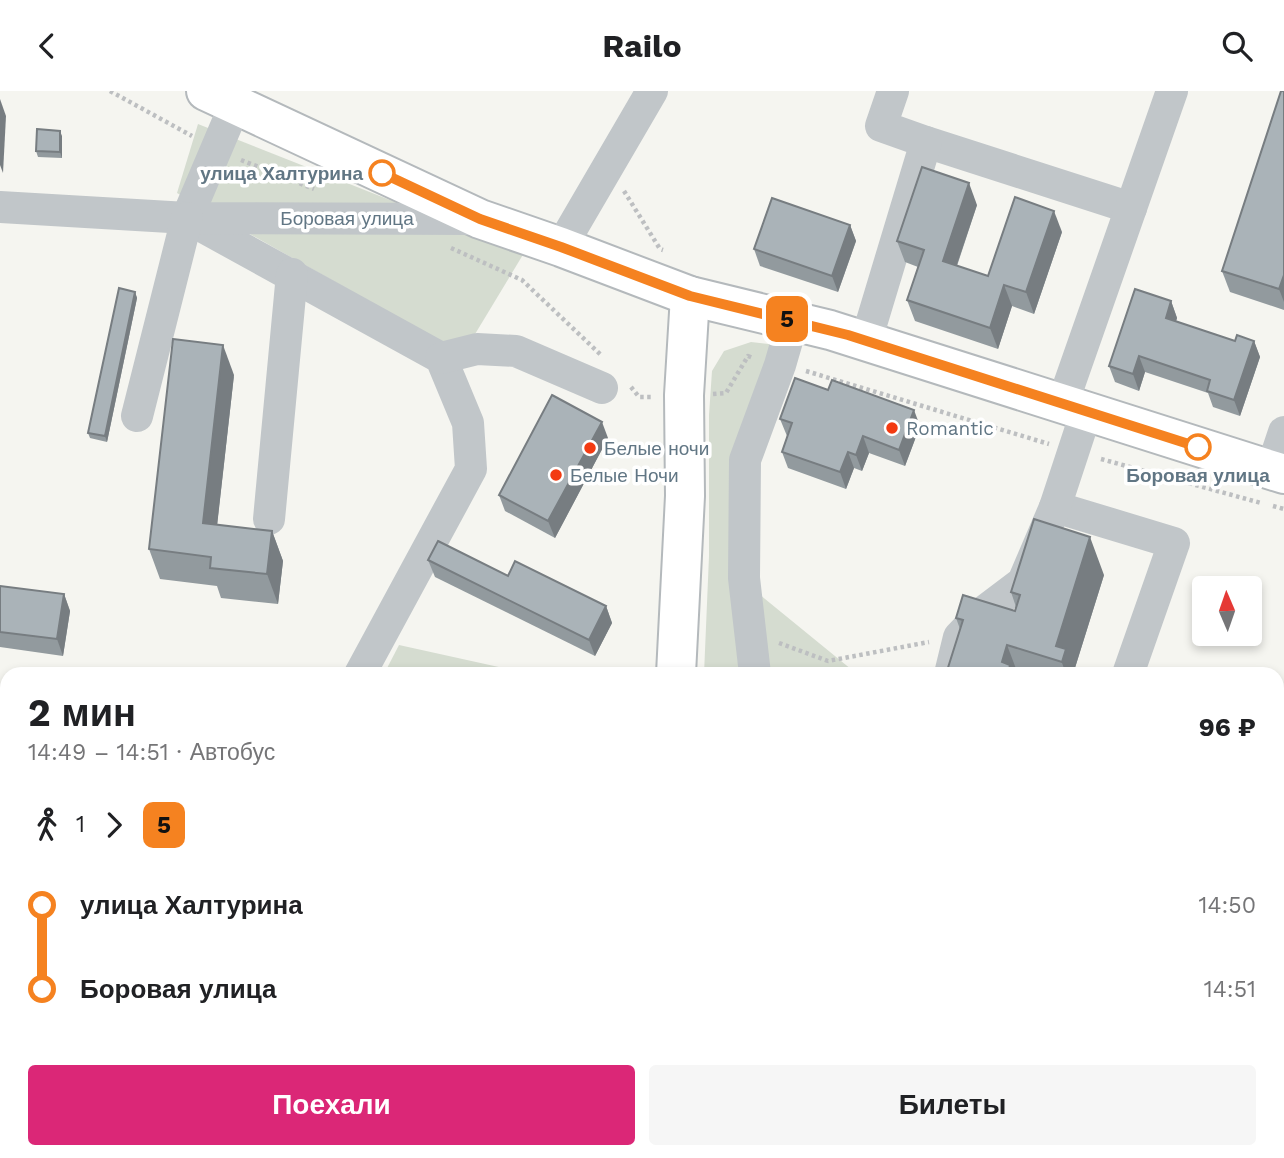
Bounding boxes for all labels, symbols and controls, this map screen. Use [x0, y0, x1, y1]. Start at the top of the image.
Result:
icon: back [28, 27, 66, 65]
text: Railo [602, 27, 682, 65]
icon: search [1218, 27, 1256, 65]
marker: улица Халтурина [369, 160, 395, 186]
place label: улица Халтурина [200, 162, 363, 185]
street label: Боровая улица [280, 207, 414, 230]
line badge: 5 [764, 296, 810, 342]
text: 5 [780, 305, 794, 333]
place label: Romantic [906, 417, 994, 440]
marker: Romantic [884, 420, 900, 436]
marker: Боровая улица [1185, 434, 1211, 460]
place label: Белые ночи [604, 437, 709, 460]
marker: Белые ночи [582, 440, 598, 456]
place label: Белые Ночи [570, 464, 679, 487]
place label: Боровая улица [1126, 464, 1270, 487]
marker: Белые Ночи [548, 467, 564, 483]
north arrow [1192, 576, 1262, 646]
map controls [1192, 576, 1262, 646]
text: 2 мин [28, 691, 136, 735]
text: 96 ₽ [1199, 712, 1256, 742]
text: 14:49 – 14:51 · Автобус [28, 739, 275, 766]
icon: walk [28, 806, 66, 844]
icon: forward [95, 806, 133, 844]
text: 1 [76, 811, 85, 838]
text: 5 [157, 811, 171, 839]
text: улица Халтурина [80, 890, 303, 920]
text: 14:50 [1198, 892, 1256, 919]
text: Боровая улица [80, 974, 276, 1004]
text: 14:51 [1204, 976, 1256, 1003]
button: Поехали [28, 1065, 635, 1145]
button: Билеты [649, 1065, 1256, 1145]

